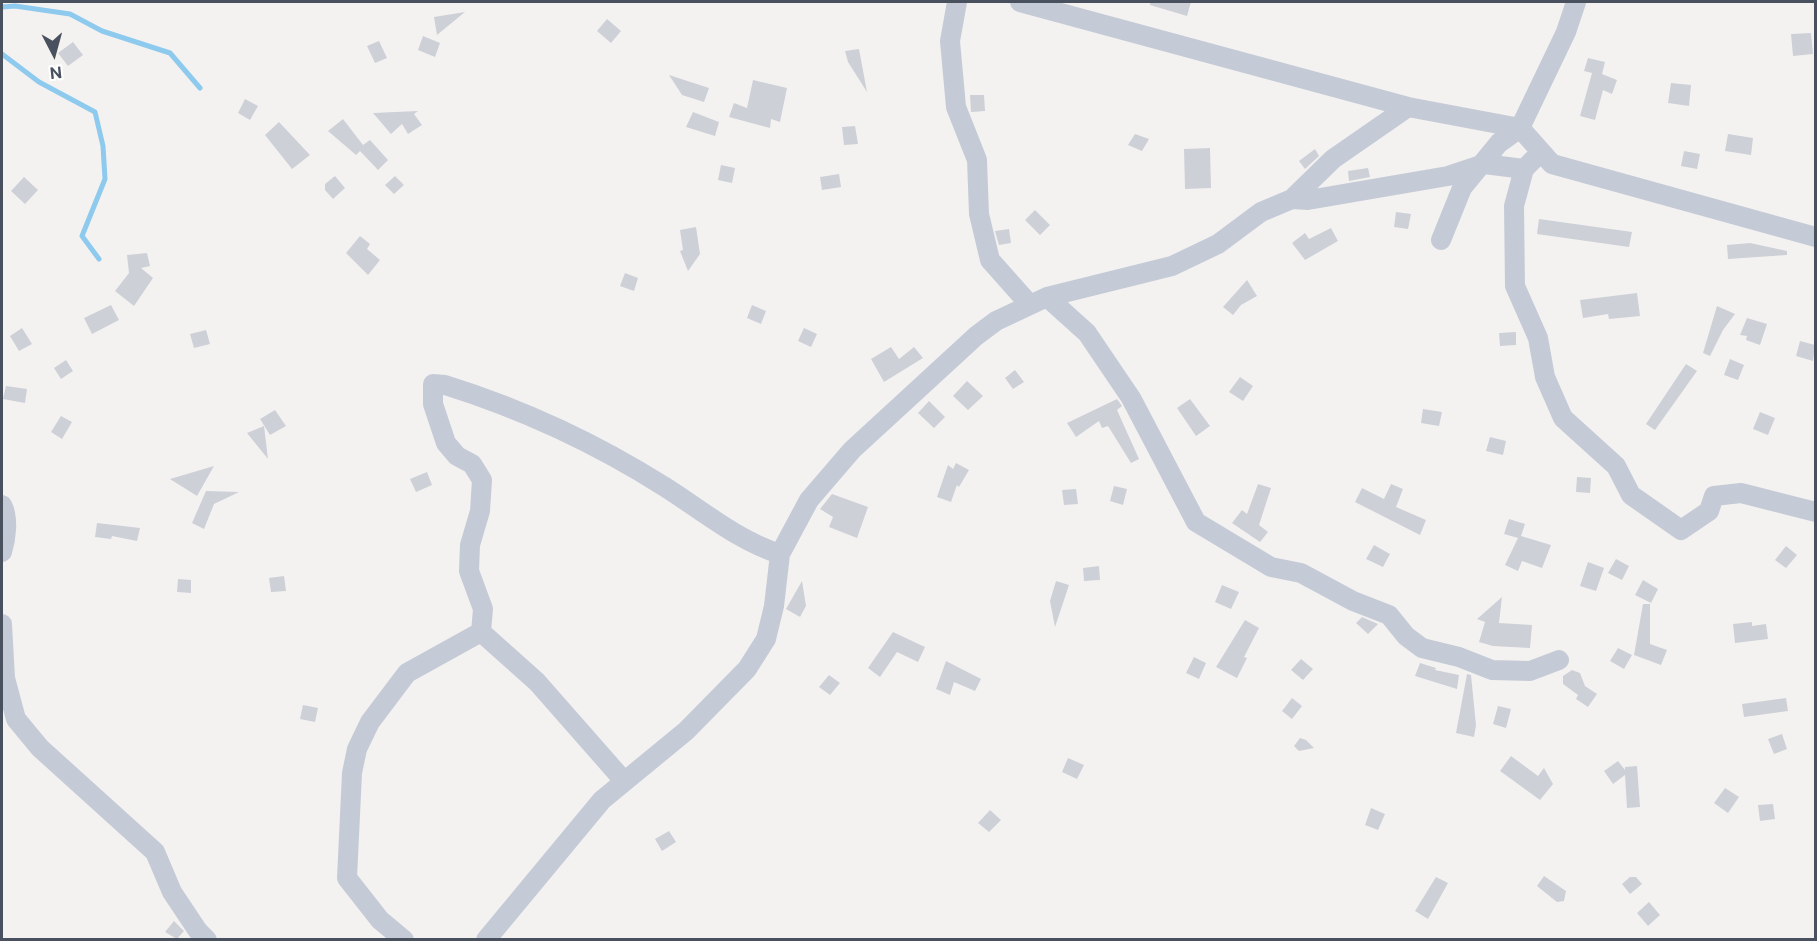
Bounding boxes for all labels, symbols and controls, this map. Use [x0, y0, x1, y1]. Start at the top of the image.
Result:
north arrow [24, 24, 84, 84]
text: N [49, 62, 63, 82]

